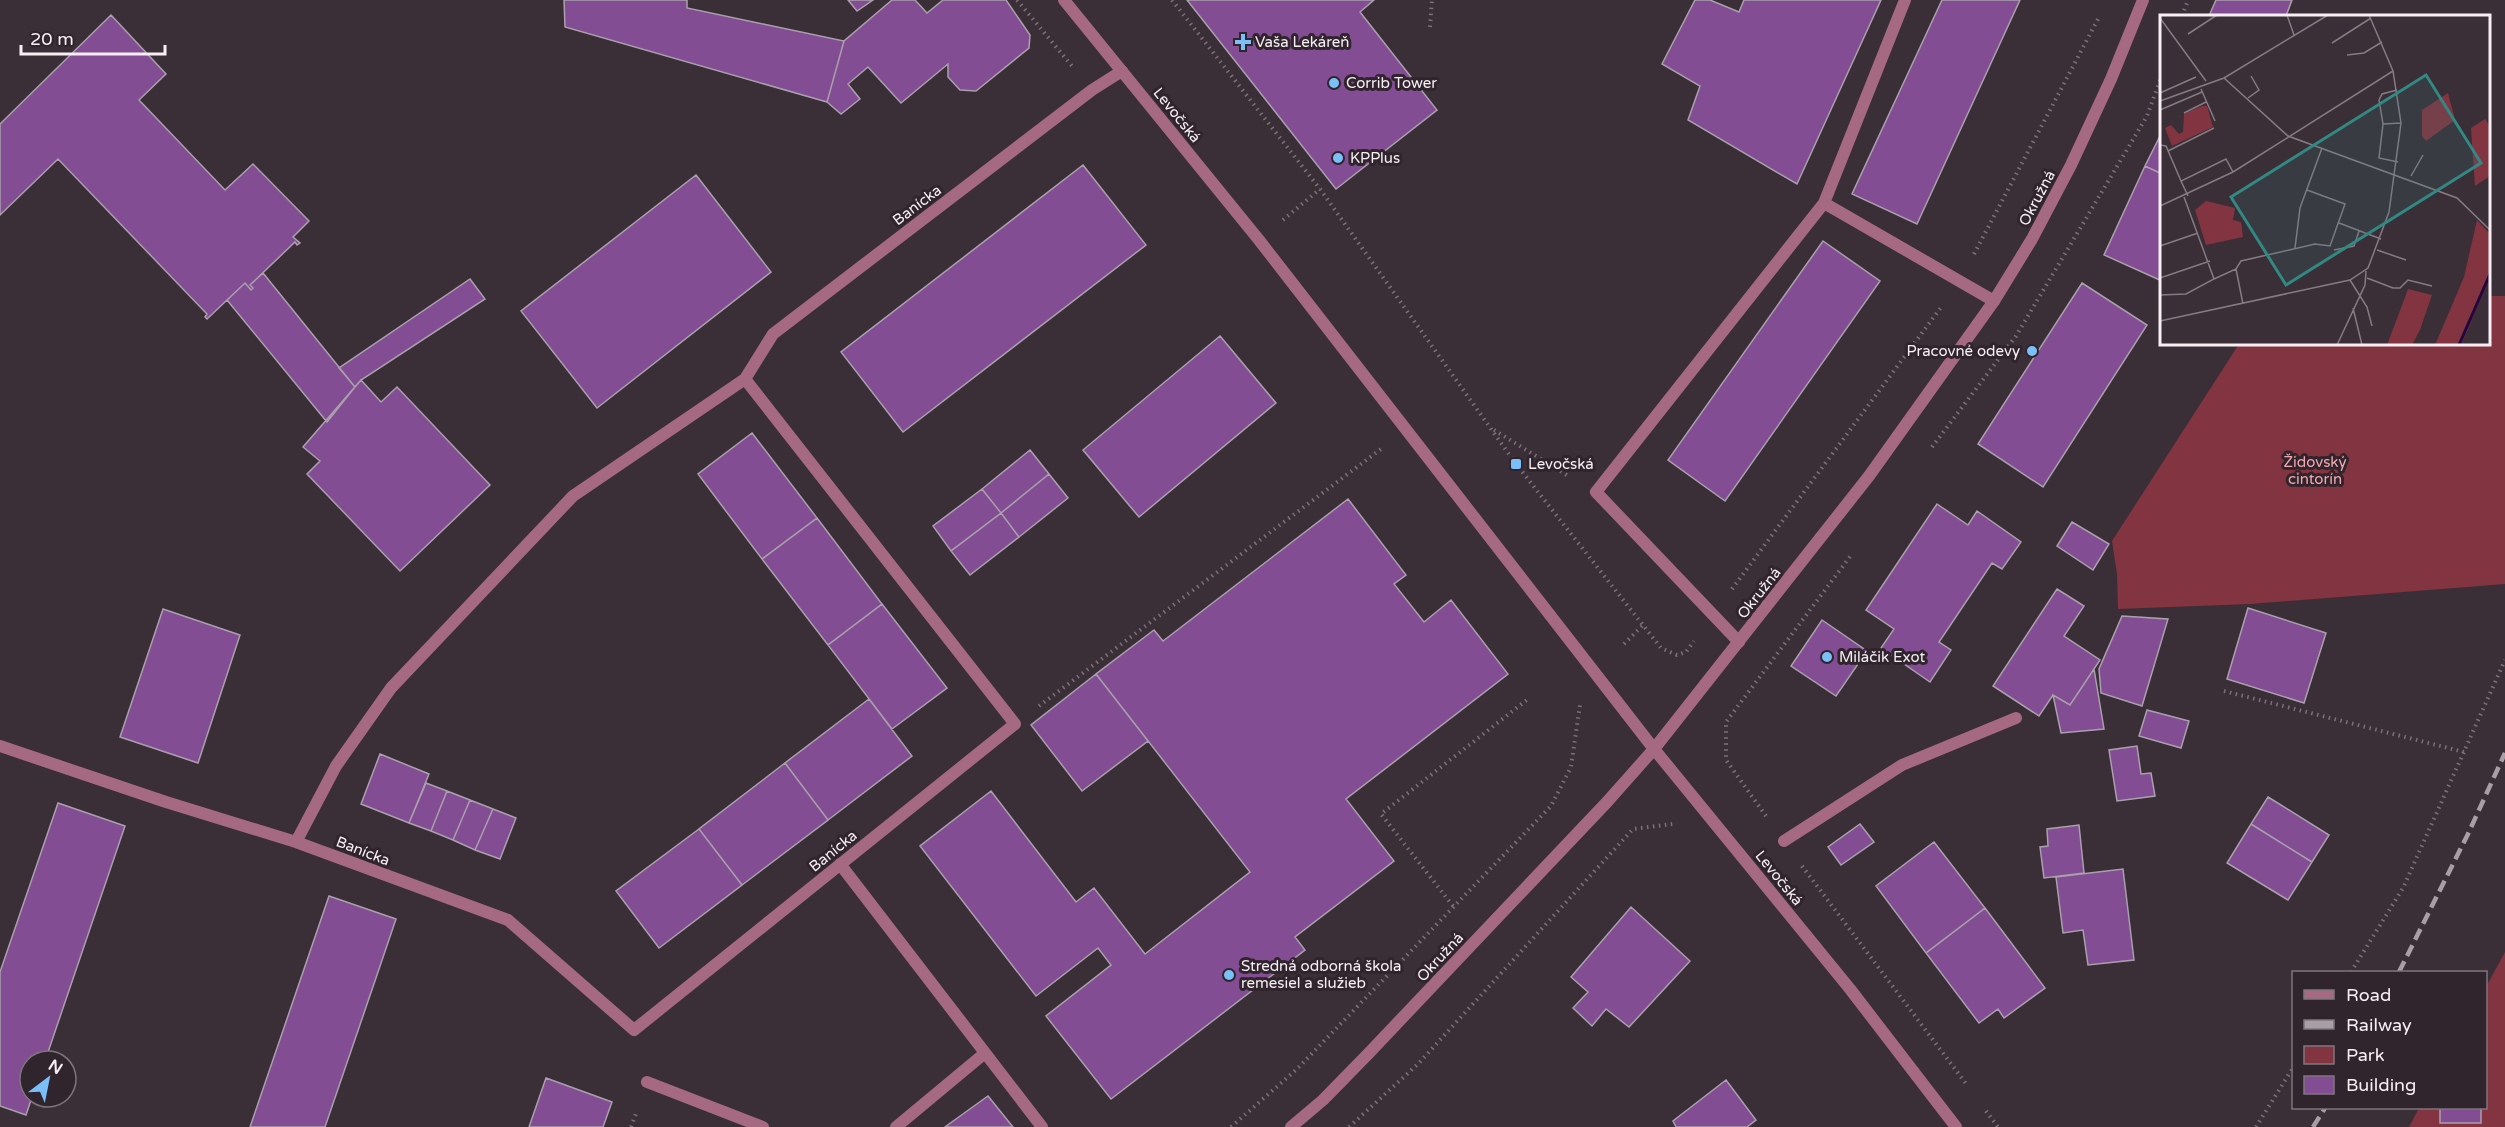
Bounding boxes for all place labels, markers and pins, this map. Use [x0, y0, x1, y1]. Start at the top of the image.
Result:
place label: Vaša Lekáreň [1255, 33, 1349, 51]
marker: Vaša Lekáreň [1236, 35, 1250, 49]
place label: Corrib Tower [1346, 74, 1437, 92]
marker: Corrib Tower [1327, 76, 1341, 90]
place label: KPPlus [1350, 149, 1400, 167]
marker: KPPlus [1331, 151, 1345, 165]
place label: Pracovné odevy [1906, 342, 2020, 360]
marker: Pracovné odevy [2025, 344, 2039, 358]
place label: Levočská [1528, 455, 1594, 473]
marker: Levočská [1509, 457, 1523, 471]
place label: Miláčik Exot [1839, 648, 1926, 666]
marker: Miláčik Exot [1820, 650, 1834, 664]
place label: Stredná odborná škola remesiel a služieb [1241, 957, 1402, 992]
marker: Stredná odborná škola remesiel a služieb [1222, 968, 1236, 982]

